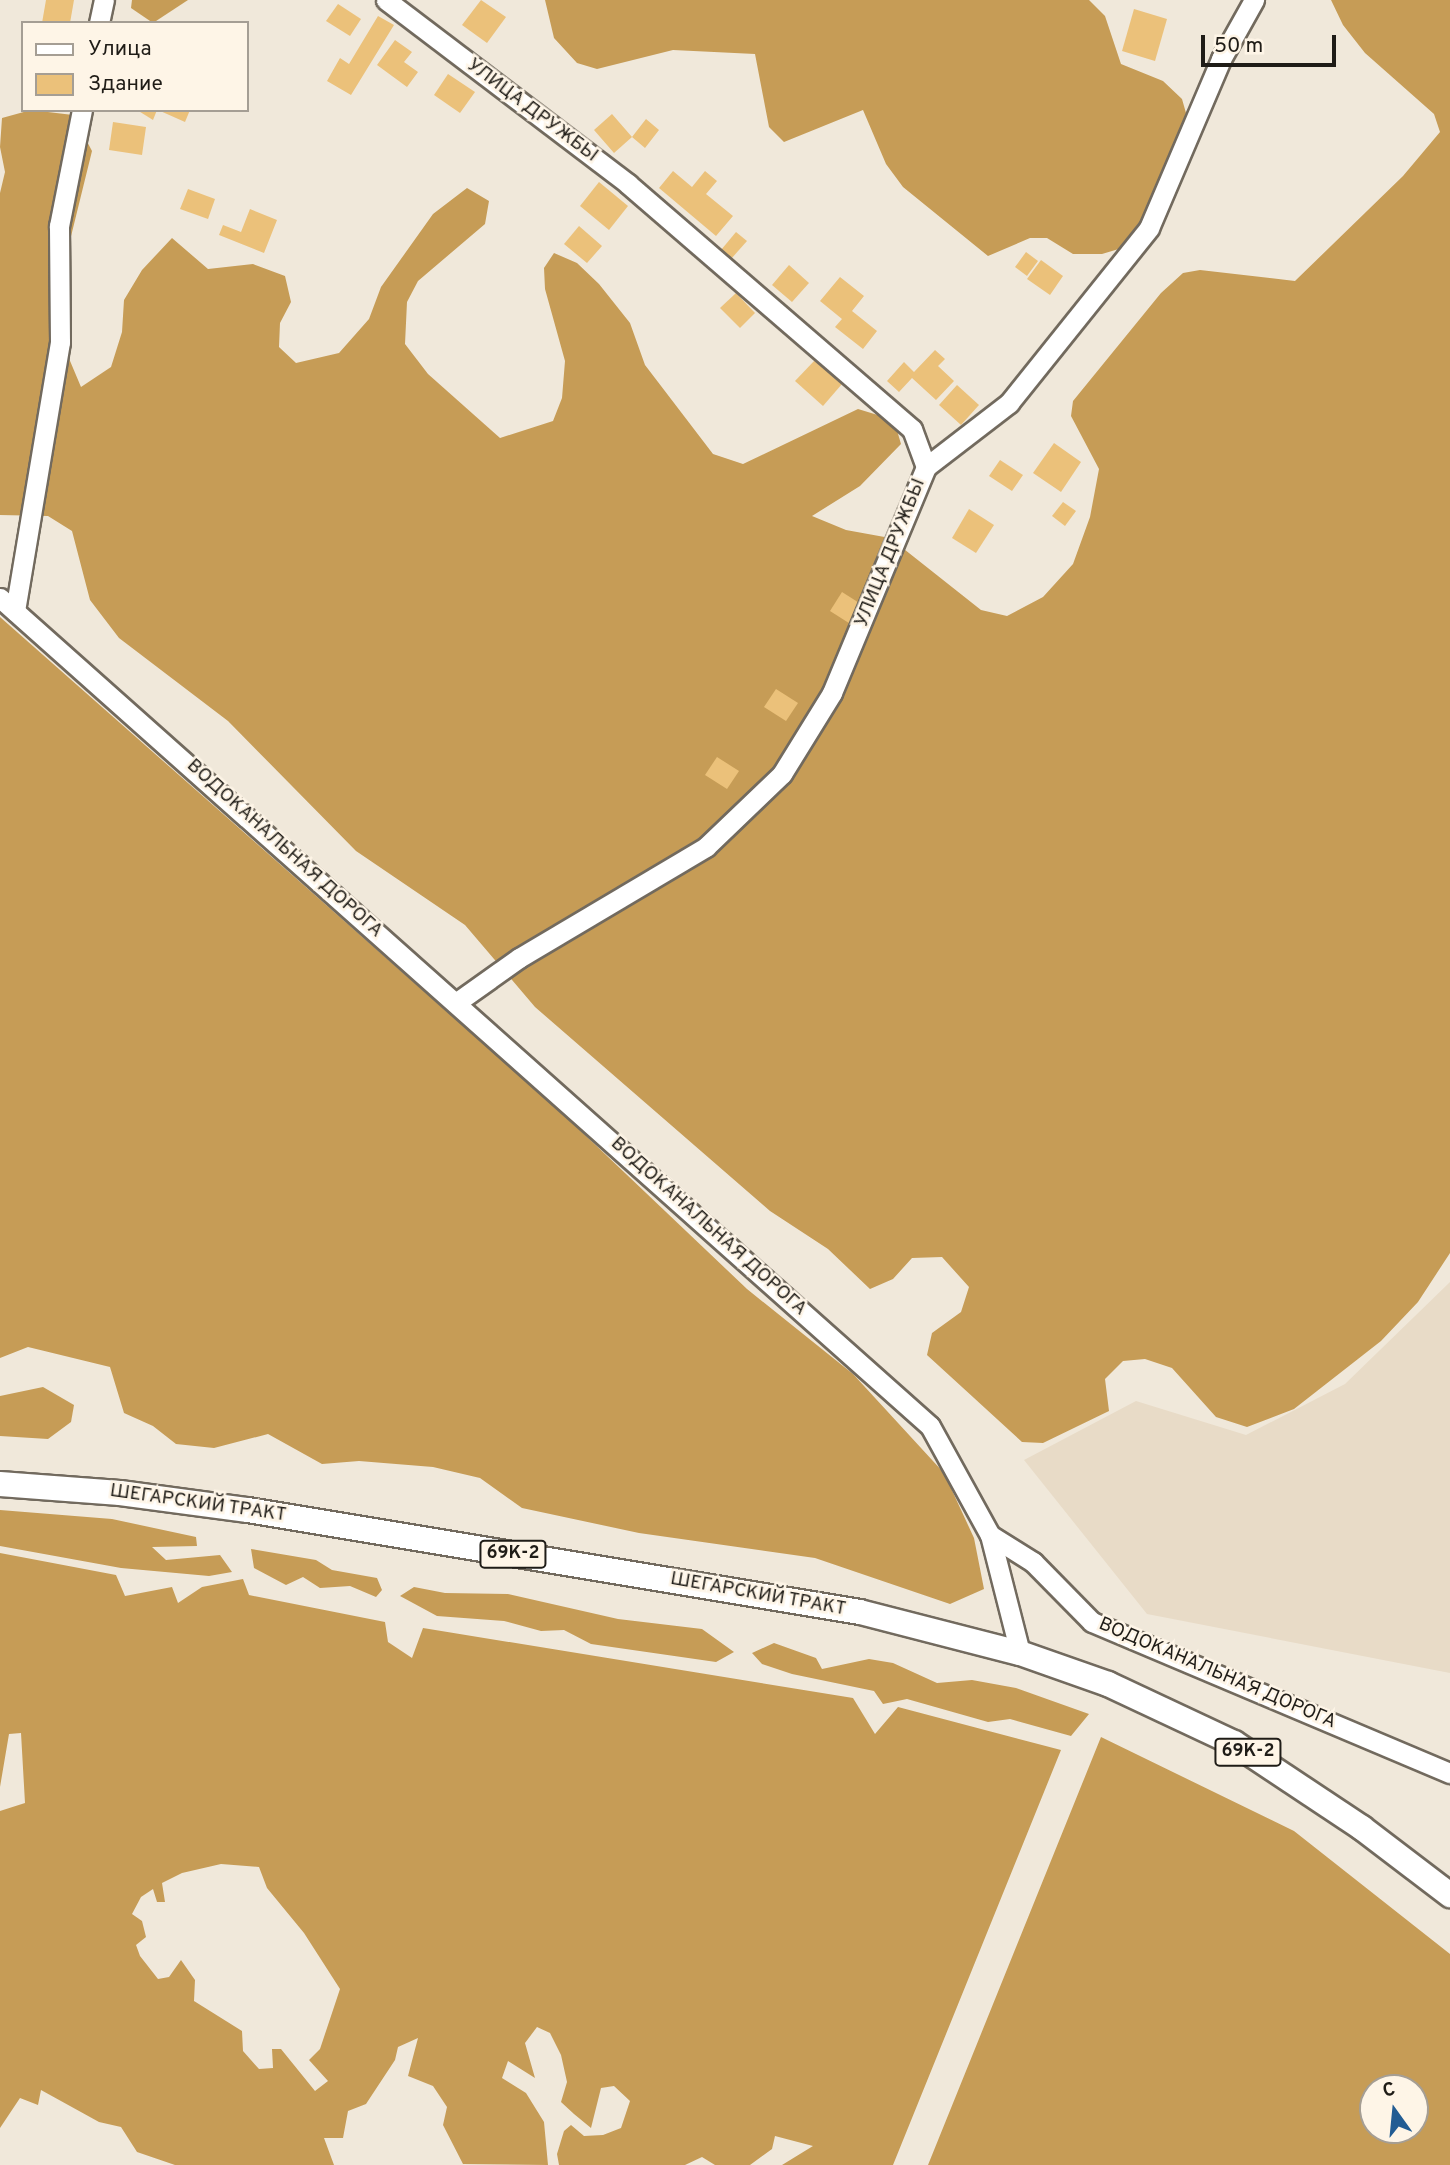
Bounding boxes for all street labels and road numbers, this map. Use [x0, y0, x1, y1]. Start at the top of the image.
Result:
street label: УЛИЦА ДРУЖБЫ [462, 54, 602, 168]
street label: УЛИЦА ДРУЖБЫ [851, 475, 931, 631]
street label: ВОДОКАНАЛЬНАЯ ДОРОГА [181, 755, 387, 943]
street label: ВОДОКАНАЛЬНАЯ ДОРОГА [605, 1133, 811, 1321]
street label: ШЕГАРСКИЙ ТРАКТ [108, 1480, 288, 1528]
road number: 69К-2 [478, 1540, 548, 1568]
street label: ШЕГАРСКИЙ ТРАКТ [668, 1568, 848, 1622]
street label: ВОДОКАНАЛЬНАЯ ДОРОГА [1095, 1614, 1339, 1734]
road number: 69К-2 [1213, 1737, 1283, 1766]

